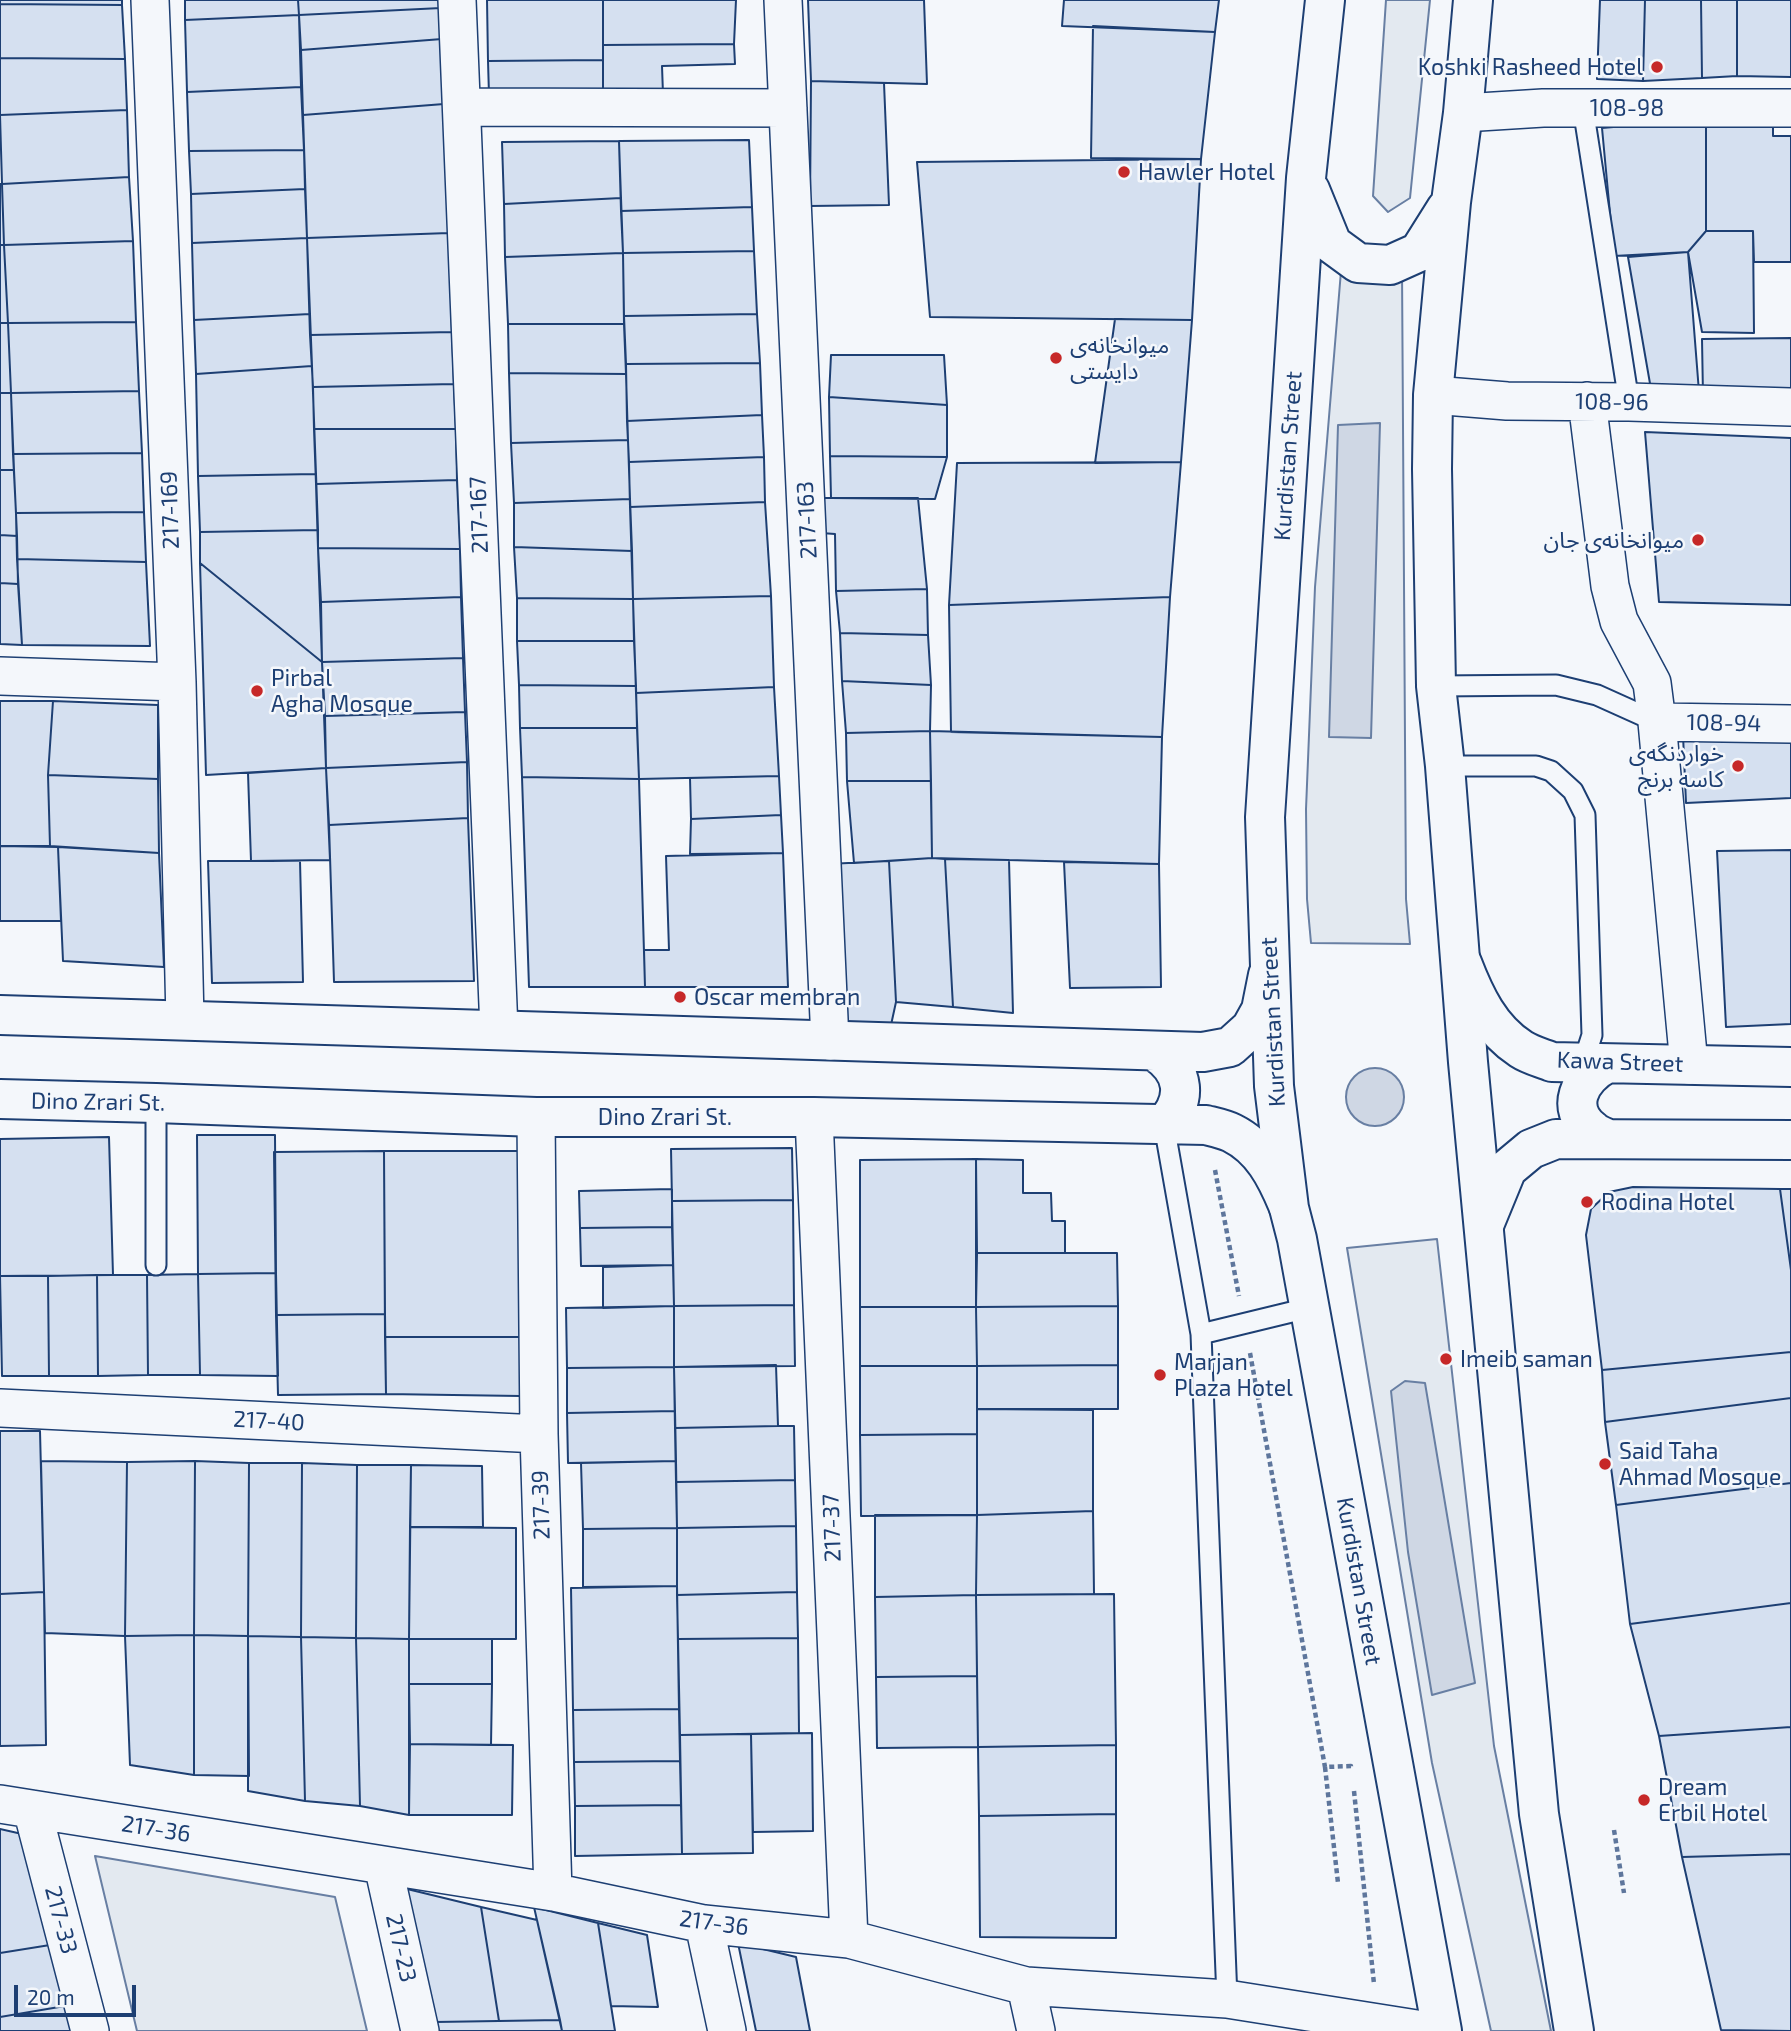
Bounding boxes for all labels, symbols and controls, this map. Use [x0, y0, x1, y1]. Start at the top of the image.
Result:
place label: Koshki Rasheed Hotel [1418, 53, 1643, 81]
marker: Koshki Rasheed Hotel [1649, 59, 1665, 75]
street label: 108-98 [1590, 94, 1664, 122]
place label: Hawler Hotel [1138, 158, 1275, 186]
marker: Hawler Hotel [1116, 164, 1132, 180]
place label: میوانخانەی دایستی [1070, 331, 1169, 385]
marker: میوانخانەی دایستی [1048, 350, 1064, 366]
street label: Kurdistan Street [1268, 370, 1308, 542]
street label: 108-96 [1575, 388, 1649, 416]
street label: 217-169 [155, 470, 185, 550]
street label: 217-167 [464, 476, 494, 554]
street label: 217-163 [791, 480, 823, 560]
place label: میوانخانەی جان [1544, 526, 1684, 554]
marker: میوانخانەی جان [1690, 532, 1706, 548]
place label: Pirbal Agha Mosque [271, 664, 413, 718]
marker: Pirbal Agha Mosque [249, 683, 265, 699]
street label: 108-94 [1686, 709, 1762, 737]
place label: خواردنگەی کاسە برنج [1629, 739, 1724, 793]
marker: خواردنگەی کاسە برنج [1730, 758, 1746, 774]
street label: Kurdistan Street [1255, 936, 1291, 1108]
place label: Oscar membran [694, 983, 860, 1011]
marker: Oscar membran [672, 989, 688, 1005]
street label: Kawa Street [1556, 1046, 1684, 1078]
street label: Dino Zrari St. [31, 1087, 165, 1117]
street label: Dino Zrari St. [598, 1103, 732, 1131]
place label: Rodina Hotel [1601, 1188, 1735, 1216]
marker: Rodina Hotel [1579, 1194, 1595, 1210]
place label: Imeib saman [1460, 1345, 1593, 1373]
place label: Marjan Plaza Hotel [1174, 1348, 1293, 1402]
marker: Imeib saman [1438, 1351, 1454, 1367]
marker: Marjan Plaza Hotel [1152, 1367, 1168, 1383]
street label: 217-40 [232, 1405, 306, 1437]
place label: Said Taha Ahmad Mosque [1619, 1437, 1781, 1491]
marker: Said Taha Ahmad Mosque [1597, 1456, 1613, 1472]
street label: 217-39 [526, 1470, 556, 1540]
street label: 217-37 [817, 1493, 847, 1563]
street label: Kurdistan Street [1331, 1495, 1387, 1667]
place label: Dream Erbil Hotel [1658, 1773, 1767, 1827]
marker: Dream Erbil Hotel [1636, 1792, 1652, 1808]
street label: 217-36 [119, 1810, 193, 1848]
street label: 217-33 [39, 1883, 83, 1957]
street label: 217-36 [678, 1904, 750, 1942]
street label: 217-23 [380, 1911, 422, 1985]
scale bar [18, 1972, 140, 2016]
text: 20 m [27, 1984, 75, 2009]

